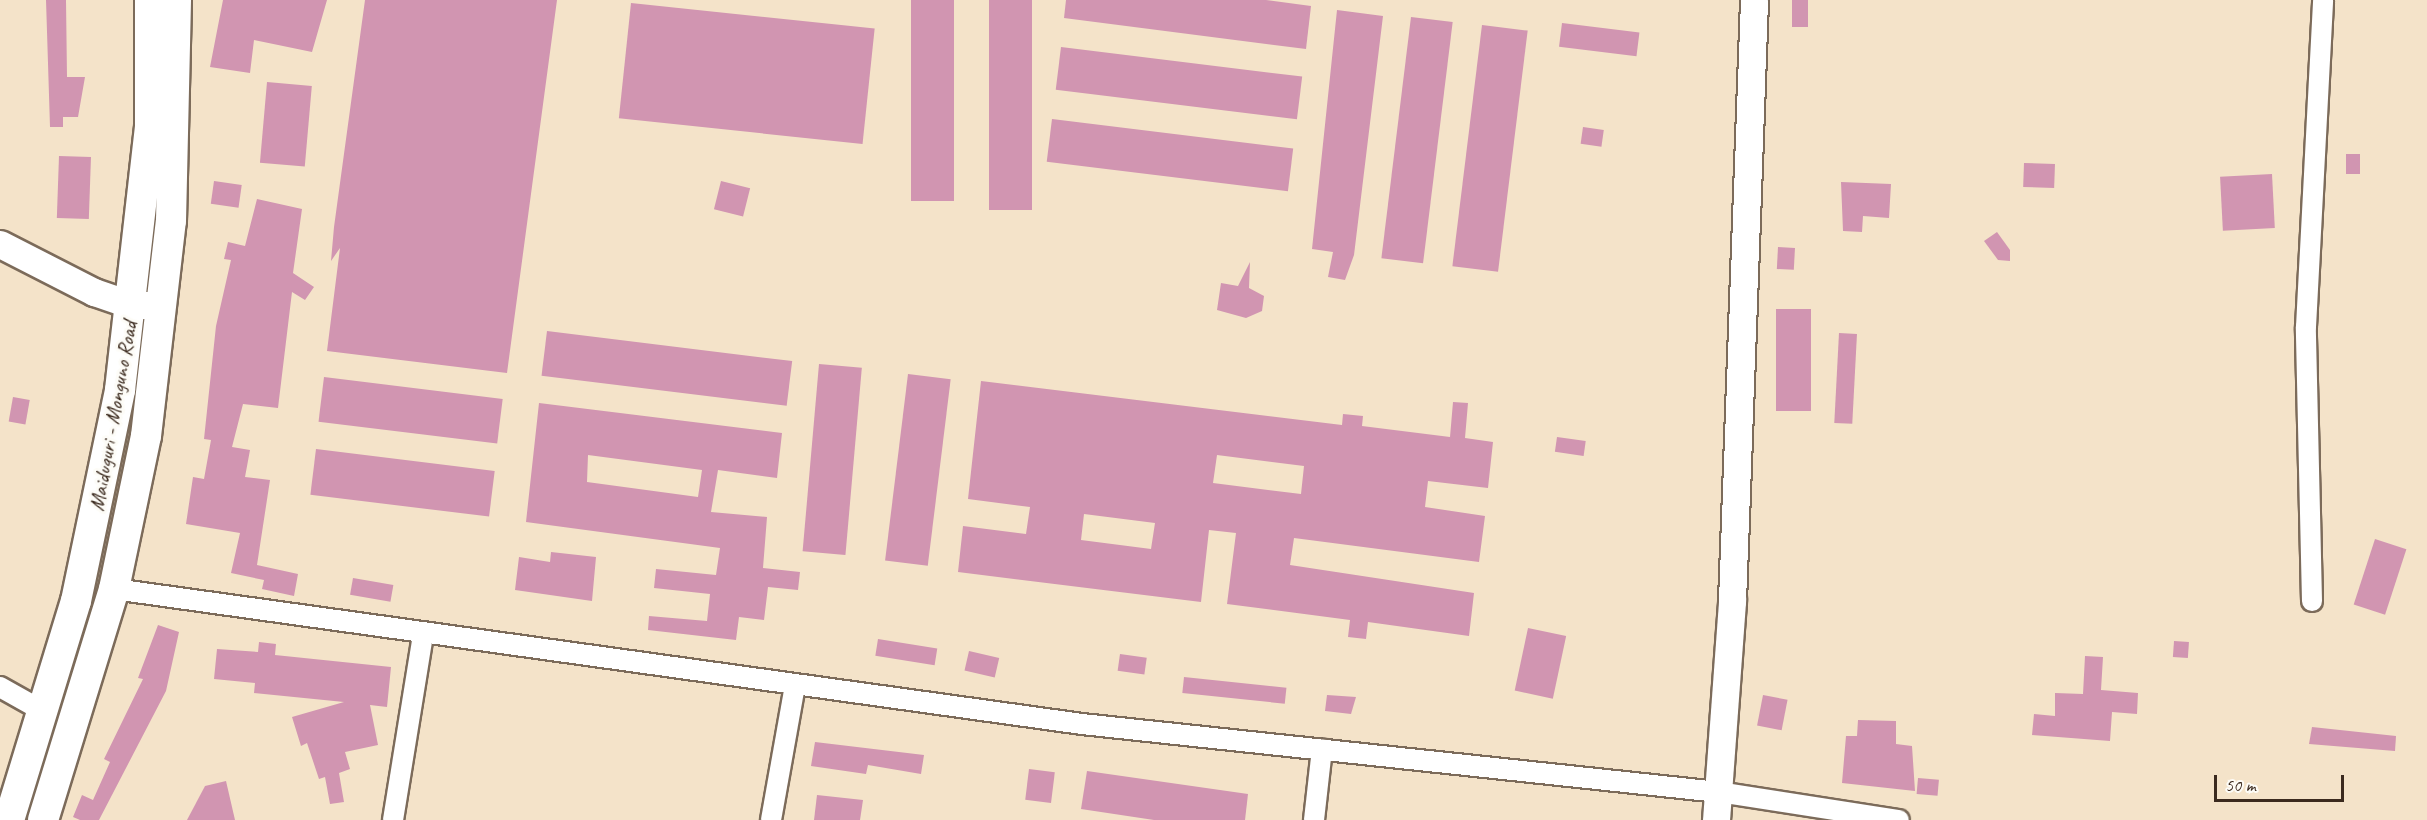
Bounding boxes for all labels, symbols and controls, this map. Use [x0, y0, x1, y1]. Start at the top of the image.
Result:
street label: Maiduguri - Monguno Road [84, 319, 142, 513]
scale bar [2217, 763, 2348, 801]
text: 50 m [2225, 774, 2256, 796]

